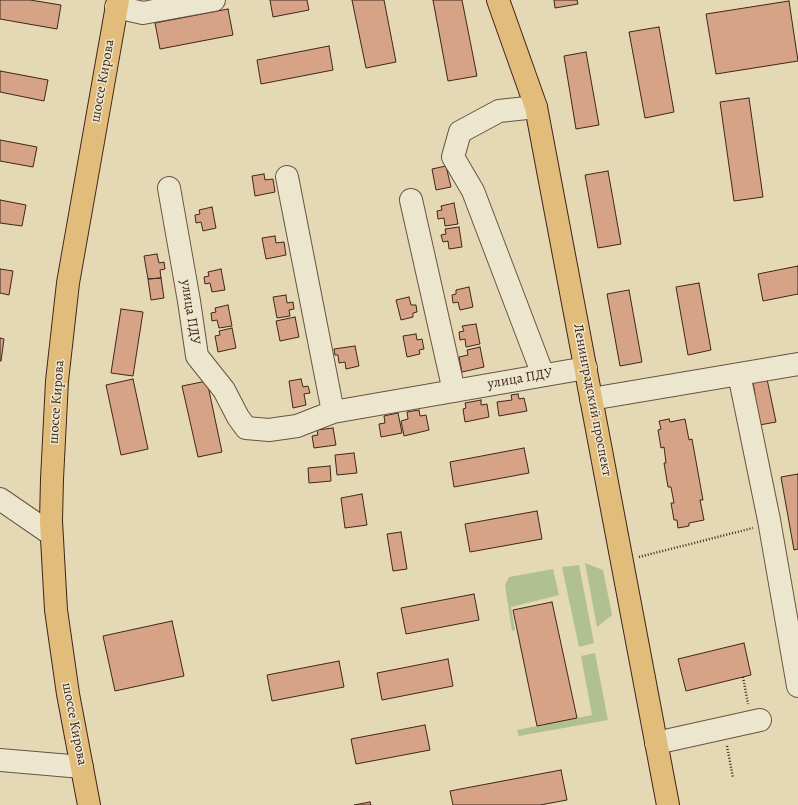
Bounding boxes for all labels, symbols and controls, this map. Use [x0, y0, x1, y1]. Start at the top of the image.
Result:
street label: шоссе Кирова [87, 38, 119, 124]
street label: улица ПДУ [177, 278, 203, 346]
street label: Ленинградский проспект [569, 322, 615, 478]
street label: шоссе Кирова [46, 359, 68, 445]
street label: улица ПДУ [486, 365, 554, 393]
street label: шоссе Кирова [58, 681, 90, 767]

